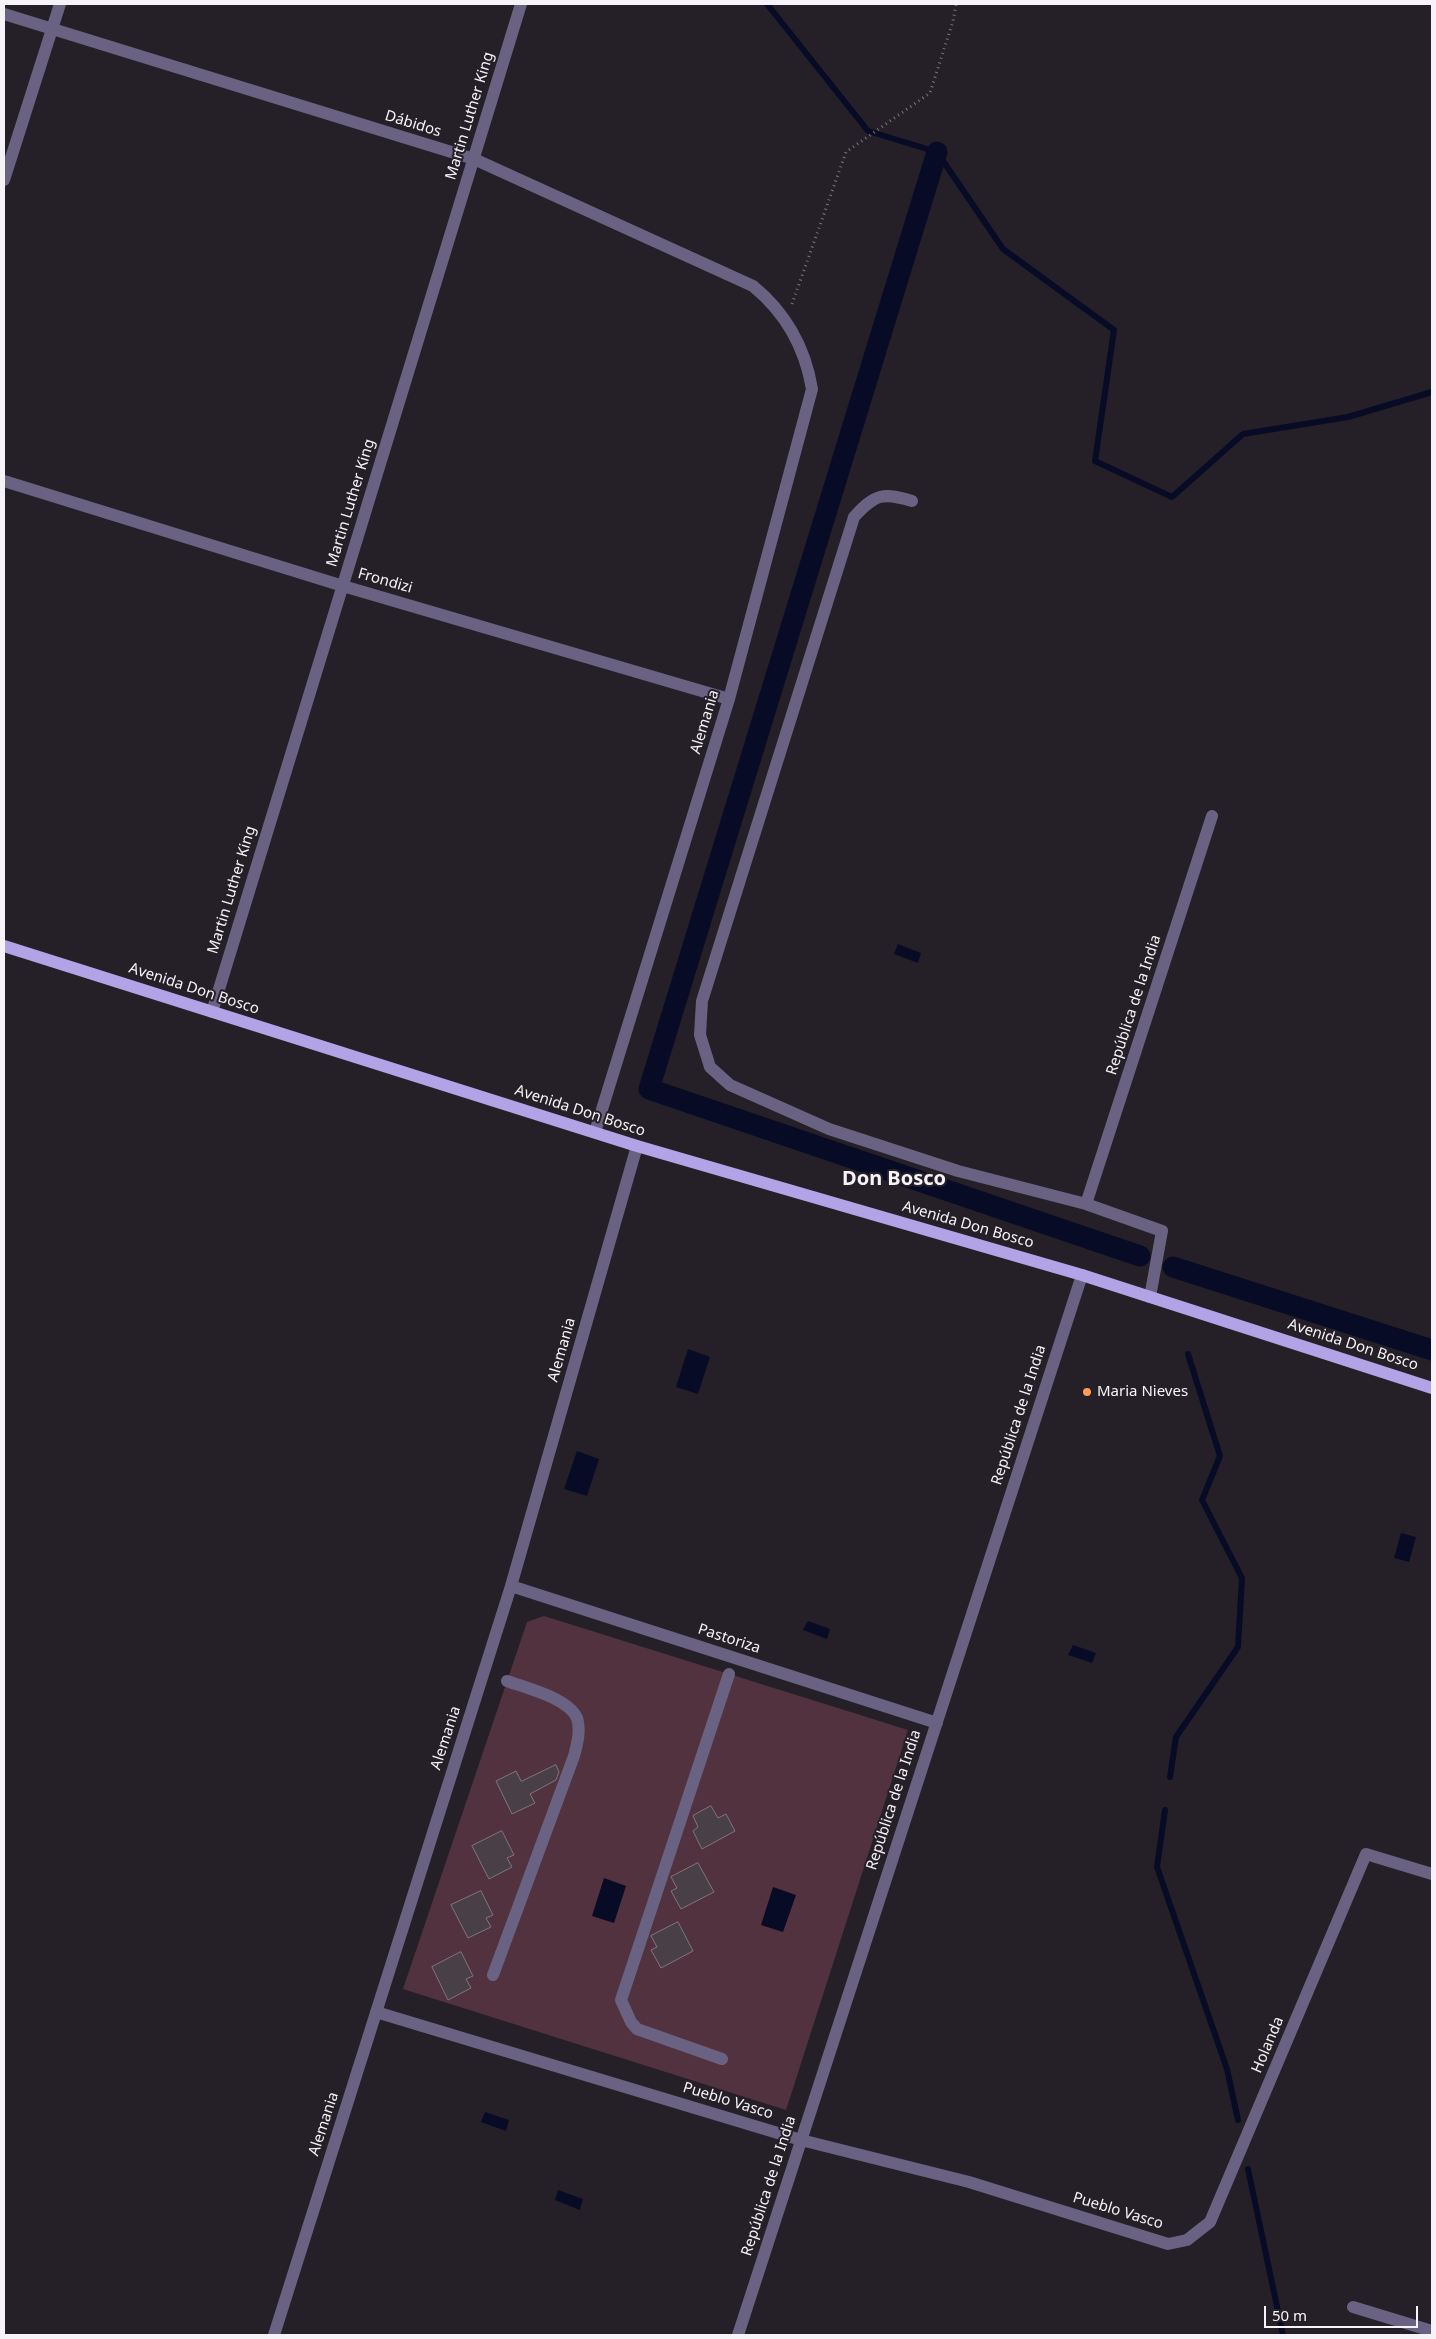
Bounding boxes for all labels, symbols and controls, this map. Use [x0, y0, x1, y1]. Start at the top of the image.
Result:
street label: Martin Luther King [442, 50, 498, 182]
street label: Dábidos [383, 107, 443, 141]
street label: Martin Luther King [323, 437, 379, 569]
street label: Frondizi [356, 565, 414, 597]
street label: Alemania [687, 688, 723, 756]
street label: Martin Luther King [204, 824, 260, 956]
street label: República de la India [1103, 933, 1165, 1077]
street label: Avenida Don Bosco [127, 959, 261, 1019]
street label: Avenida Don Bosco [513, 1081, 647, 1141]
district label: Don Bosco [842, 1167, 946, 1191]
street label: Avenida Don Bosco [900, 1198, 1036, 1252]
street label: Avenida Don Bosco [1286, 1315, 1420, 1375]
street label: Alemania [544, 1316, 580, 1384]
street label: República de la India [988, 1343, 1050, 1487]
place label: Maria Nieves [1097, 1383, 1188, 1401]
marker: Maria Nieves [1081, 1386, 1093, 1398]
street label: Pastoriza [695, 1620, 763, 1658]
street label: Alemania [427, 1704, 465, 1772]
street label: República de la India [863, 1728, 925, 1872]
street label: Holanda [1248, 2014, 1288, 2076]
street label: Pueblo Vasco [681, 2079, 775, 2123]
street label: Alemania [305, 2090, 343, 2158]
street label: República de la India [738, 2114, 800, 2258]
street label: Pueblo Vasco [1071, 2189, 1165, 2233]
scale bar [1266, 2296, 1420, 2328]
text: 50 m [1272, 2305, 1307, 2325]

